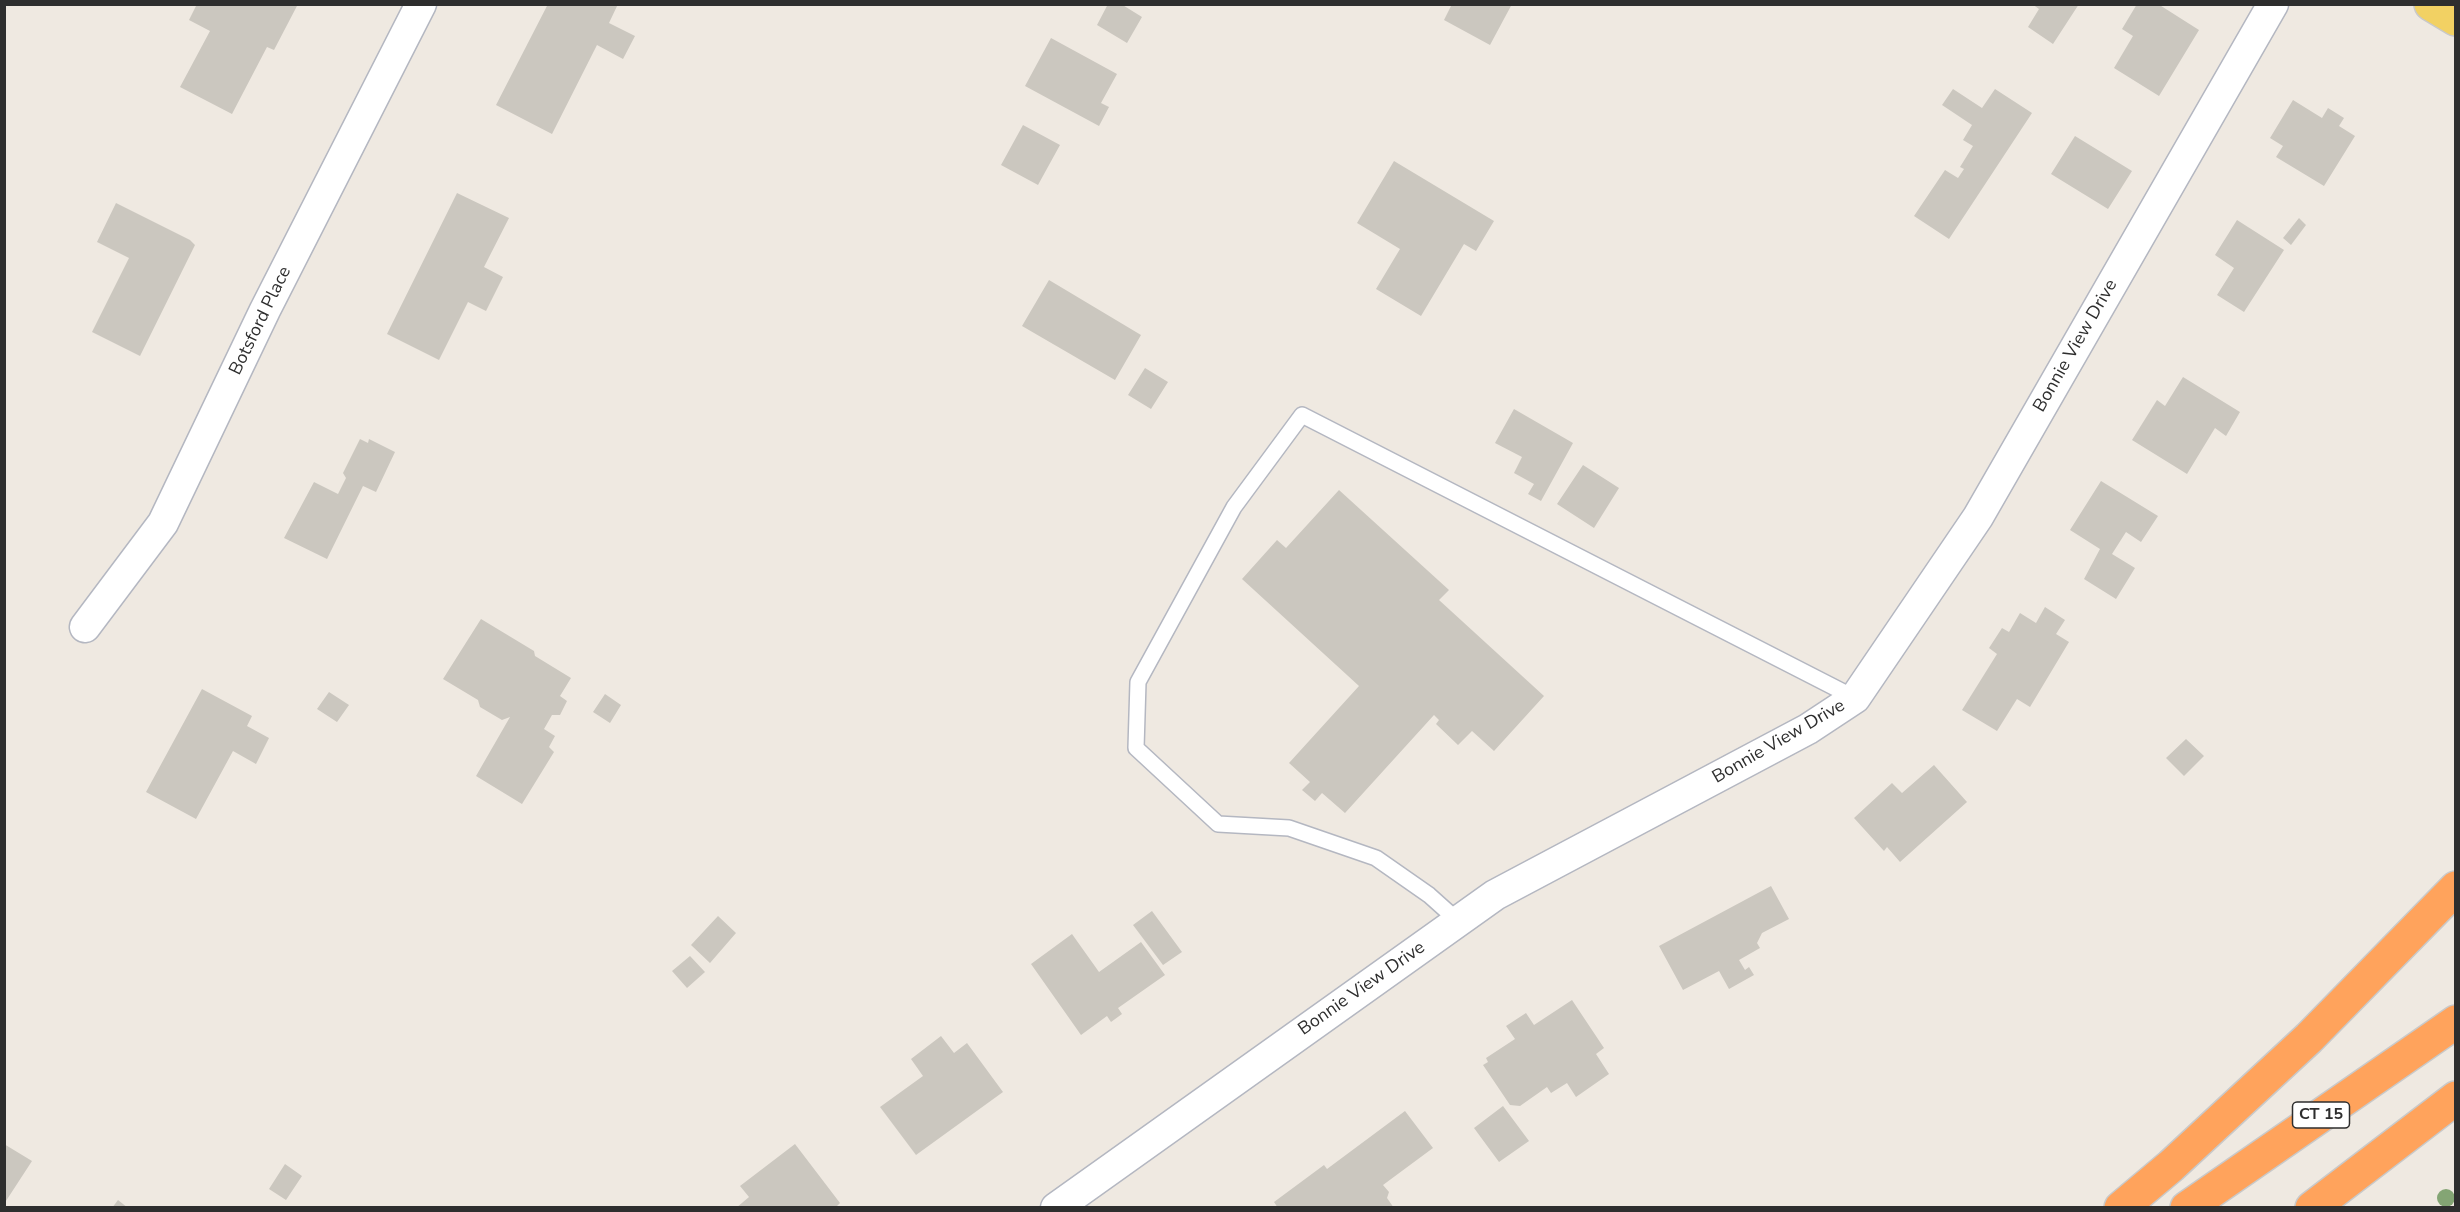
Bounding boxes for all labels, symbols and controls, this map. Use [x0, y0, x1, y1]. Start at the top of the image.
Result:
street label: Botsford Place [225, 263, 297, 379]
street label: Bonnie View Drive [2029, 276, 2123, 416]
street label: Bonnie View Drive [1709, 695, 1849, 789]
street label: Bonnie View Drive [1295, 937, 1429, 1041]
road number: CT 15 [2292, 1102, 2350, 1128]

